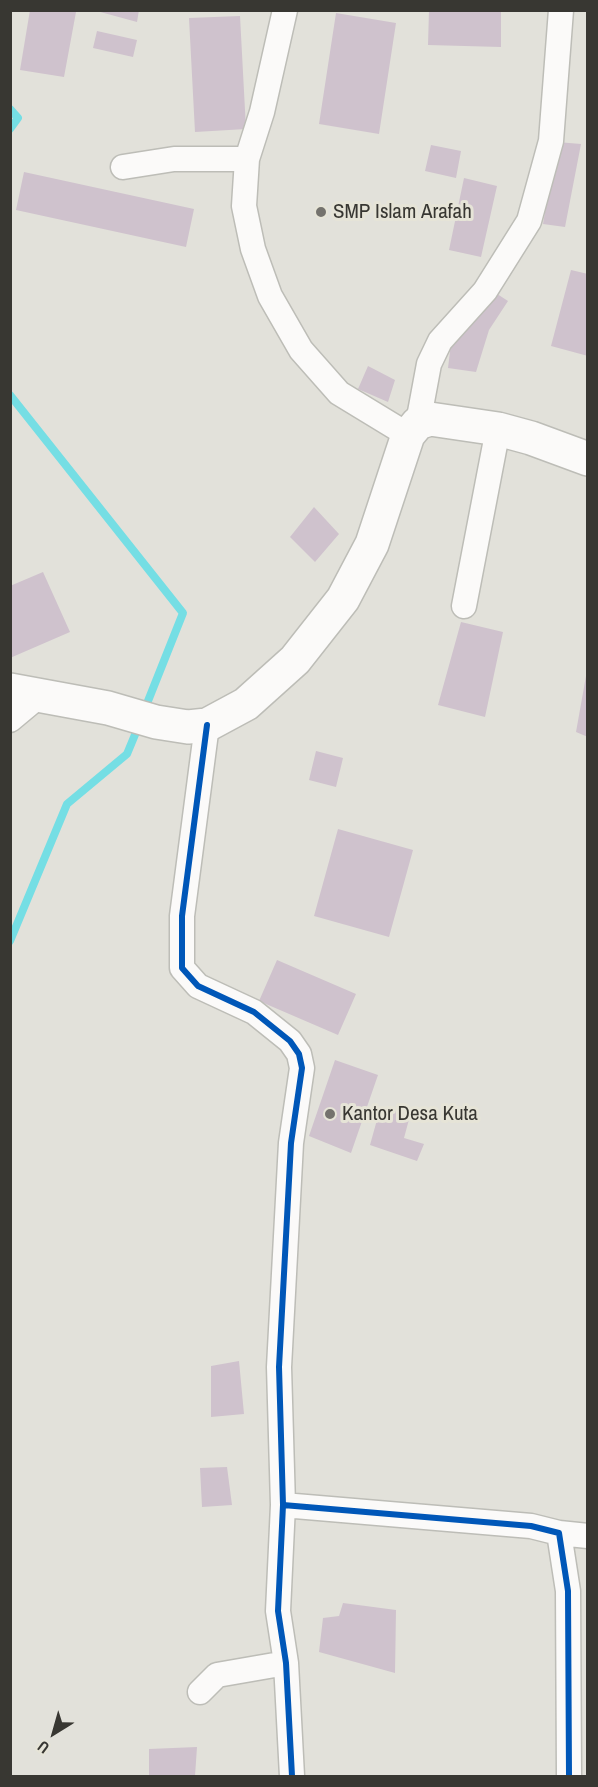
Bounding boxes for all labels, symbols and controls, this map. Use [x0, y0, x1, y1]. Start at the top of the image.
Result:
place label: SMP Islam Arafah [333, 199, 472, 225]
marker: SMP Islam Arafah [314, 205, 328, 219]
place label: Kantor Desa Kuta [342, 1101, 478, 1127]
marker: Kantor Desa Kuta [323, 1107, 337, 1121]
north arrow [24, 1703, 84, 1763]
text: U [33, 1736, 54, 1759]

